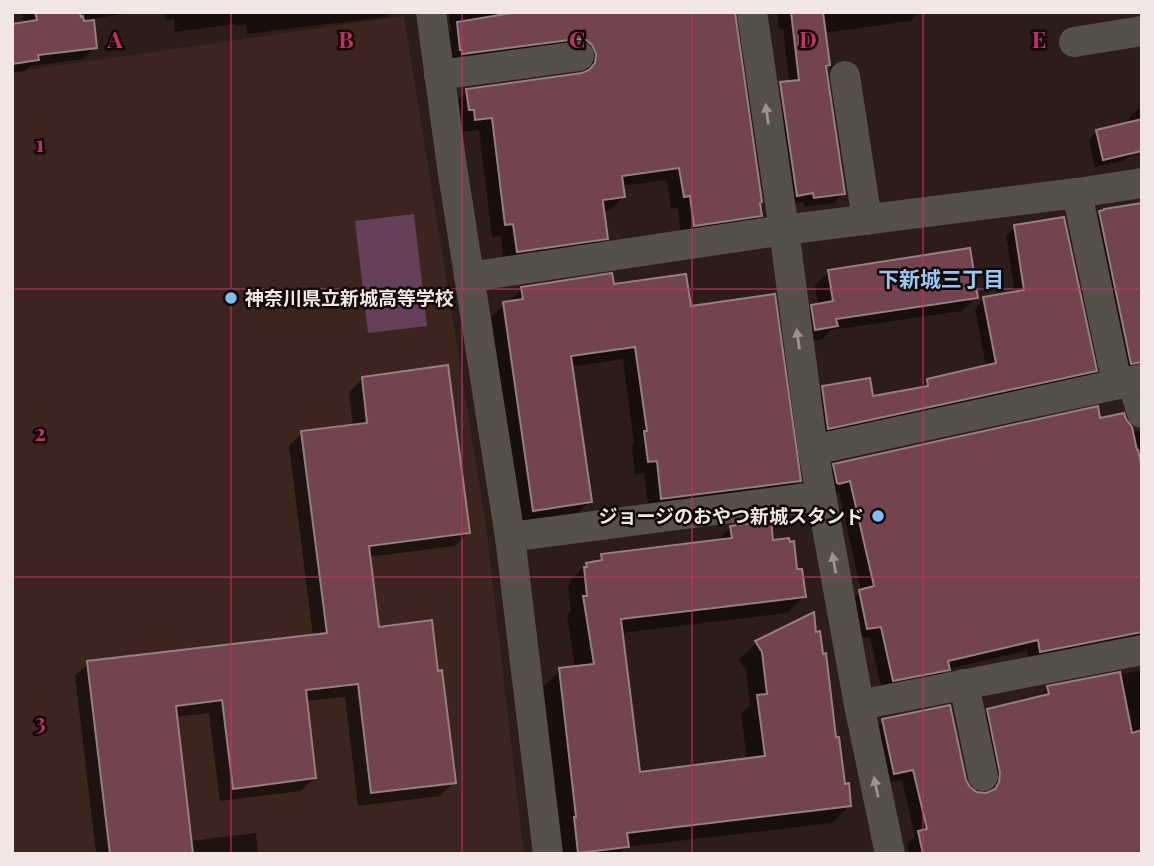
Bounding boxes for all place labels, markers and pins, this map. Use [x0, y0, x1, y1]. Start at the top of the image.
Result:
place label: 神奈川県立新城高等学校 [245, 284, 454, 310]
marker: 神奈川県立新城高等学校 [223, 290, 239, 306]
place label: ジョージのおやつ新城スタンド [598, 502, 864, 528]
marker: ジョージのおやつ新城スタンド [870, 508, 886, 524]

